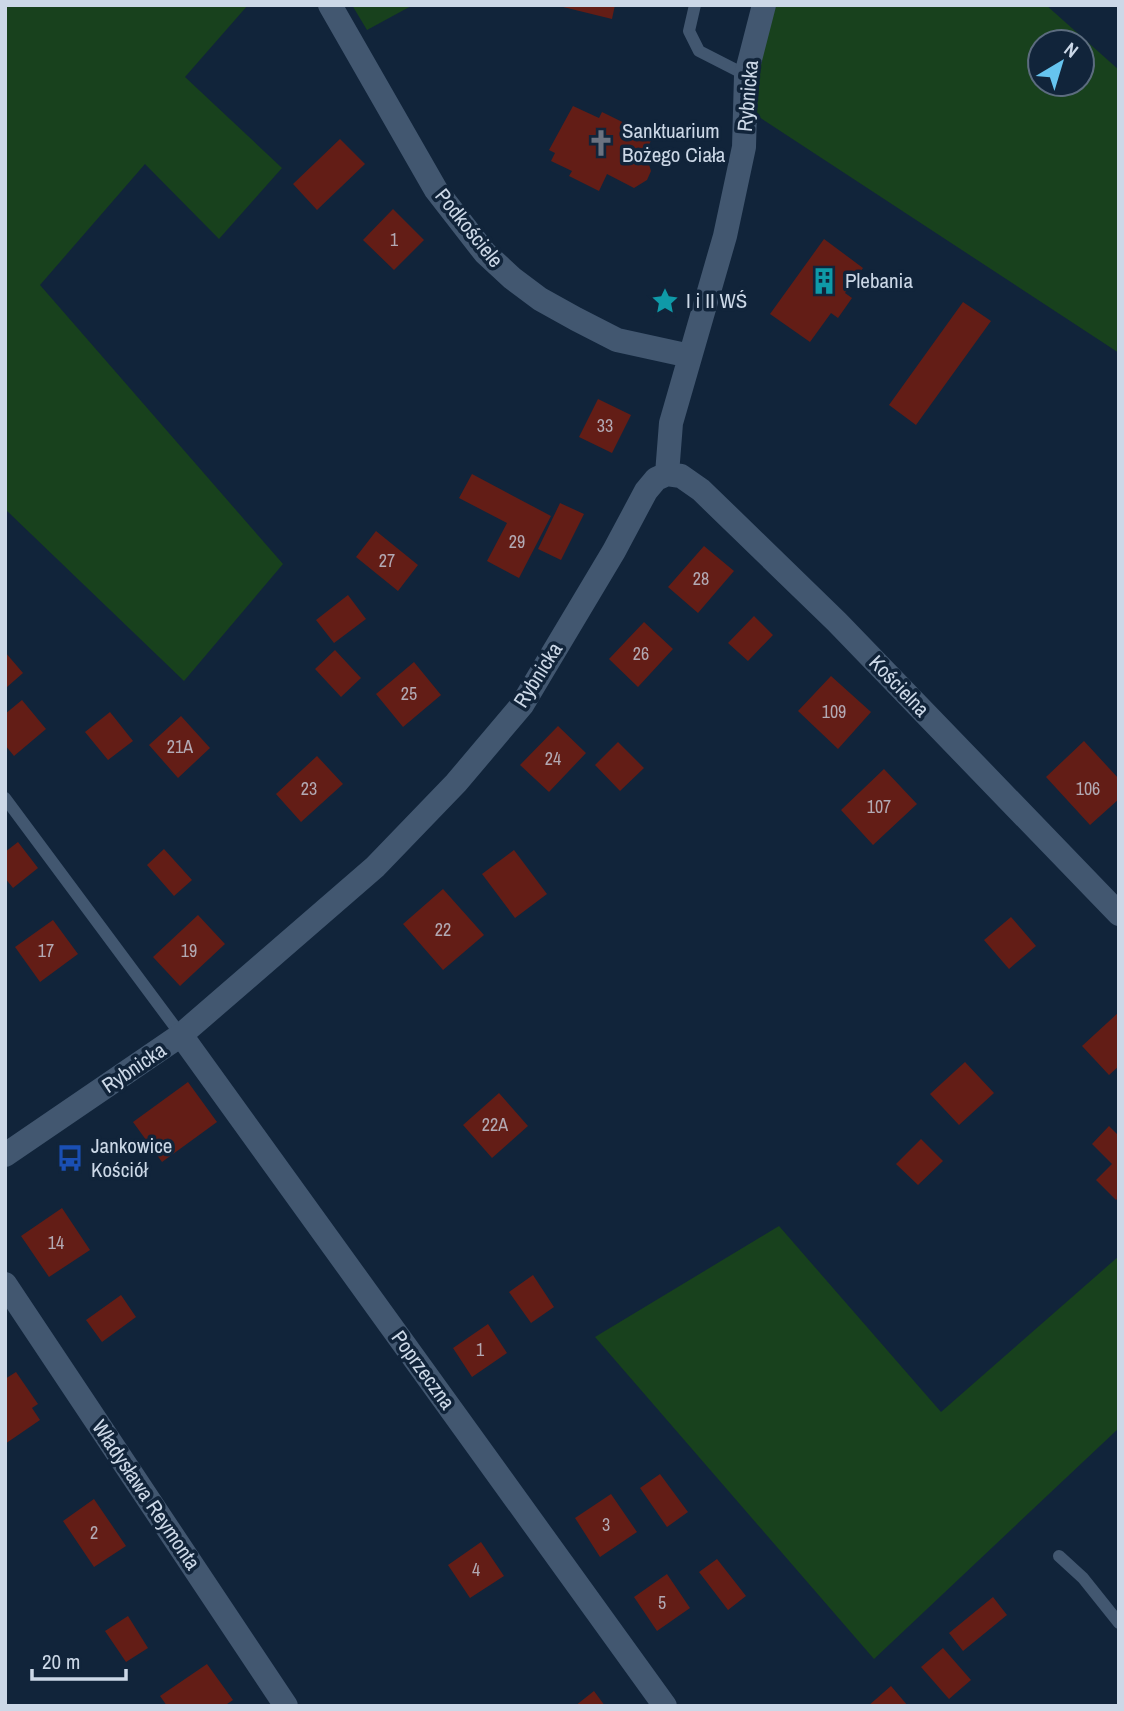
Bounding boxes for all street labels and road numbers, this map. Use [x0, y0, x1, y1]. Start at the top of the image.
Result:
street label: Rybnicka [730, 59, 765, 133]
street label: Podkościele [429, 182, 510, 273]
street label: Rybnicka [506, 636, 569, 713]
street label: Kościelna [863, 648, 936, 723]
street label: Rybnicka [96, 1035, 172, 1100]
street label: Poprzeczna [385, 1324, 462, 1415]
street label: Władysława Reymonta [85, 1414, 208, 1576]

